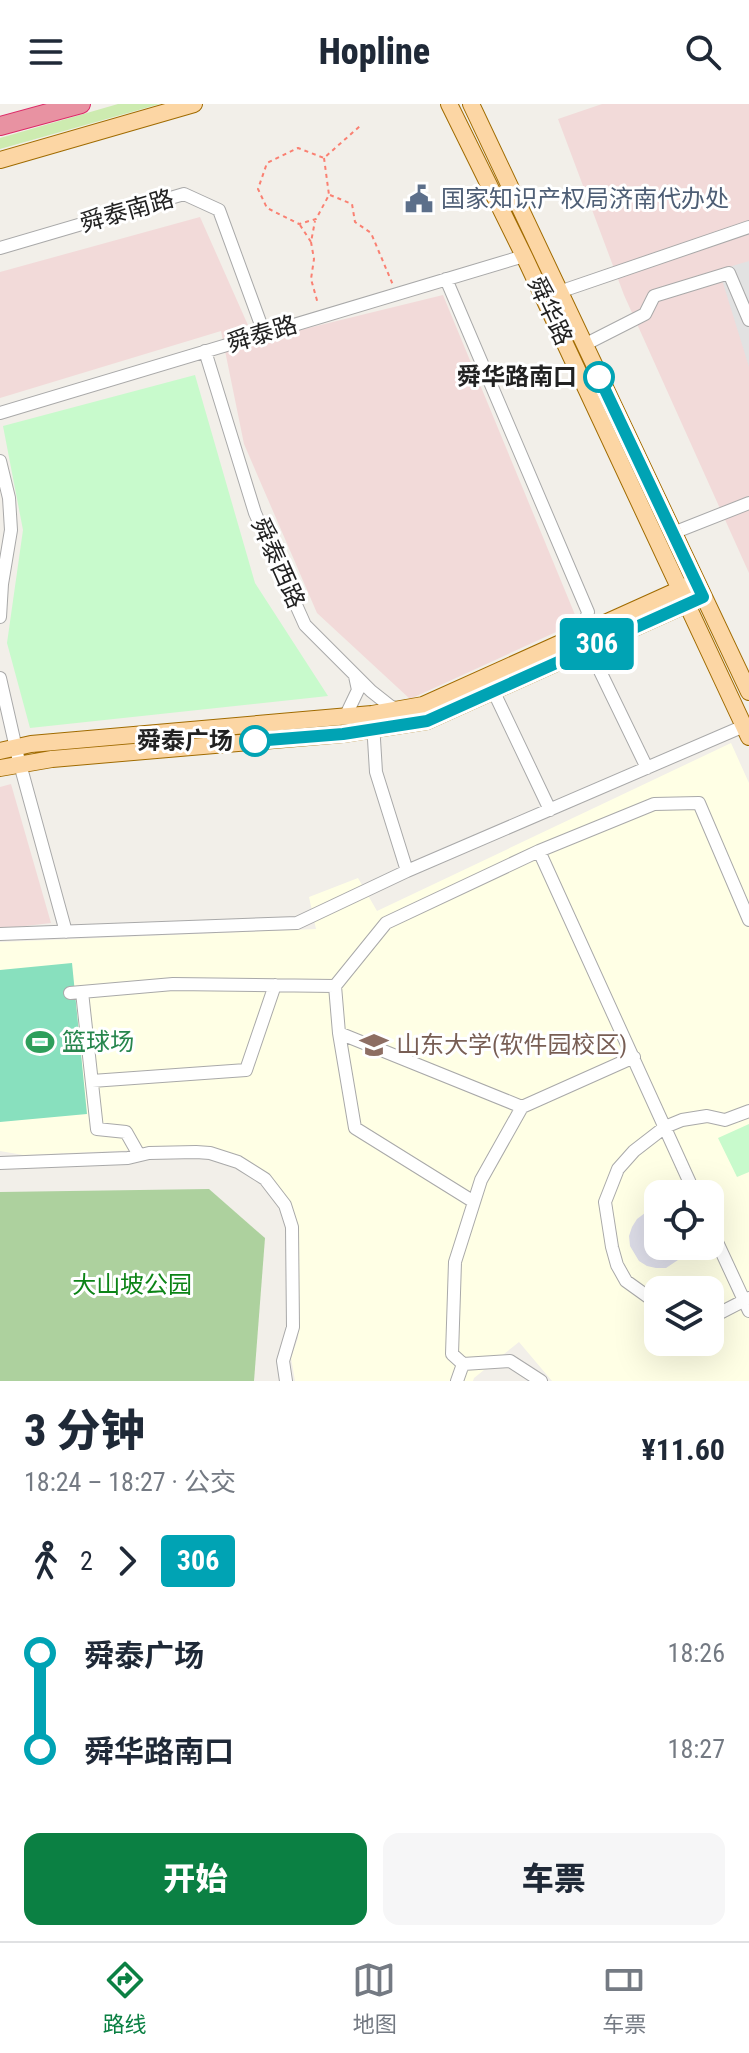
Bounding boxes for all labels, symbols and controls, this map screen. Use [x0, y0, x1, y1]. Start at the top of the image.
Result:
icon: menu [24, 30, 68, 74]
icon: search [681, 30, 725, 74]
text: Hopline [319, 31, 430, 73]
street label: 舜泰南路 [77, 184, 177, 238]
public building icon: 国家知识产权局济南代办处 [404, 184, 434, 214]
place label: 国家知识产权局济南代办处 [441, 185, 729, 213]
street label: 舜华路 [522, 272, 578, 350]
street label: 舜泰路 [223, 310, 301, 358]
marker: 舜华路南口 [584, 362, 614, 392]
place label: 舜华路南口 [457, 363, 577, 391]
street label: 舜泰西路 [246, 513, 310, 613]
line badge: 306 [551, 618, 643, 670]
text: 306 [576, 627, 618, 660]
marker: 舜泰广场 [240, 726, 270, 756]
place label: 舜泰广场 [137, 727, 233, 755]
sports icon: 篮球场 [25, 1027, 55, 1057]
place label: 篮球场 [62, 1028, 134, 1056]
school or university icon: 山东大学(软件园校区) [359, 1030, 389, 1060]
place label: 山东大学(软件园校区) [396, 1031, 627, 1059]
map controls [644, 1180, 724, 1356]
button: locate [644, 1180, 724, 1260]
park label: 大山坡公园 [72, 1271, 192, 1299]
button: layers [644, 1276, 724, 1356]
text: 3 分钟 [24, 1405, 145, 1457]
text: ¥11.60 [641, 1432, 725, 1467]
text: 18:24 – 18:27 · 公交 [24, 1467, 236, 1497]
icon: walk [24, 1539, 68, 1583]
icon: forward [105, 1539, 149, 1583]
text: 306 [177, 1544, 219, 1577]
text: 2 [80, 1546, 93, 1576]
text: 舜泰广场 [84, 1638, 204, 1673]
text: 18:26 [668, 1638, 725, 1668]
text: 舜华路南口 [84, 1734, 234, 1769]
text: 18:27 [668, 1734, 725, 1764]
button: 开始 [24, 1833, 367, 1925]
button: 车票 [383, 1833, 725, 1925]
tab: 路线 [103, 1958, 147, 2038]
tab: 地图 [352, 1958, 396, 2038]
tab: 车票 [602, 1958, 646, 2038]

